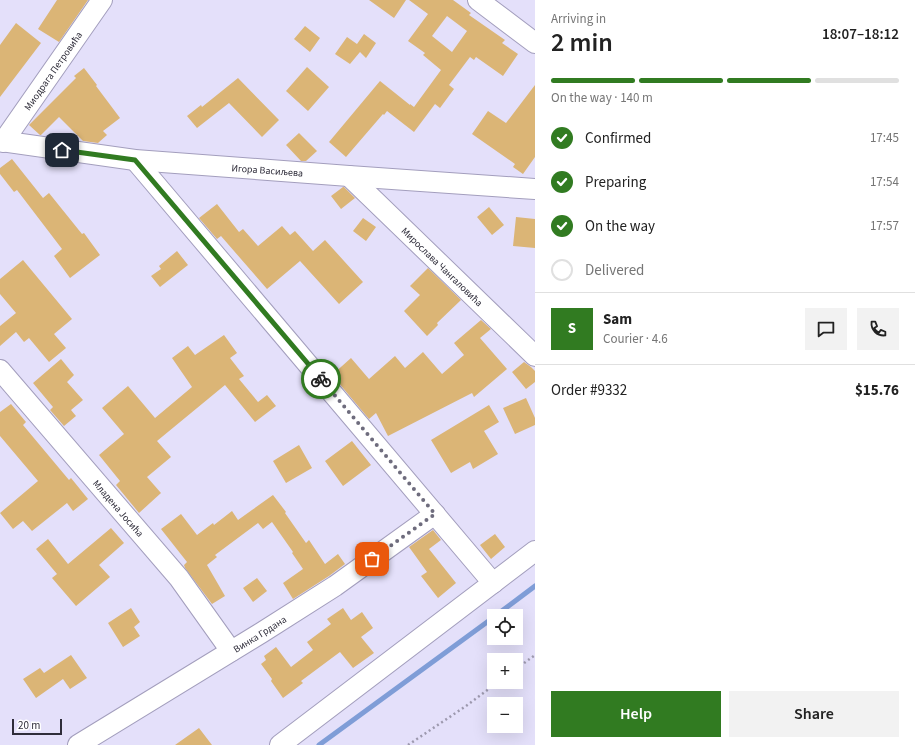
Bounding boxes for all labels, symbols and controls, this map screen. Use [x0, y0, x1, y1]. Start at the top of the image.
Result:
text: Arriving in [551, 10, 606, 28]
text: 2 min [551, 24, 613, 61]
text: 18:07–18:12 [822, 24, 899, 45]
street label: Миодрага Петровића [21, 29, 86, 113]
text: On the way · 140 m [551, 89, 653, 107]
icon: check [551, 127, 573, 149]
text: Confirmed [585, 128, 651, 149]
text: 17:45 [870, 129, 899, 147]
pin [45, 133, 79, 167]
icon: home [51, 139, 73, 161]
street label: Игора Васиљева [231, 161, 304, 181]
icon: check [551, 171, 573, 193]
text: Preparing [585, 172, 646, 193]
text: 17:54 [870, 173, 899, 191]
icon: check [551, 215, 573, 237]
text: On the way [585, 216, 655, 237]
text: 17:57 [870, 217, 899, 235]
street label: Мирослава Чангаловића [398, 224, 486, 310]
text: Delivered [585, 260, 644, 281]
button: chat [805, 308, 847, 350]
button: phone [857, 308, 899, 350]
text: Sam [603, 309, 632, 330]
text: S [568, 318, 576, 339]
text: Courier · 4.6 [603, 330, 668, 348]
courier [301, 359, 341, 399]
icon: bike [310, 368, 332, 390]
text: Order #9332 [551, 380, 627, 401]
text: $15.76 [855, 380, 899, 401]
street label: Младена Јосића [89, 477, 147, 540]
pin [355, 542, 389, 576]
icon: bag [361, 548, 383, 570]
map controls [487, 609, 523, 733]
button: locate [487, 609, 523, 645]
street label: Винка Грдана [231, 613, 289, 656]
button: + [487, 653, 523, 689]
button: Help [551, 691, 721, 737]
button: Share [729, 691, 899, 737]
button: − [487, 697, 523, 733]
scale bar [12, 717, 62, 736]
text: 20 m [18, 718, 40, 733]

